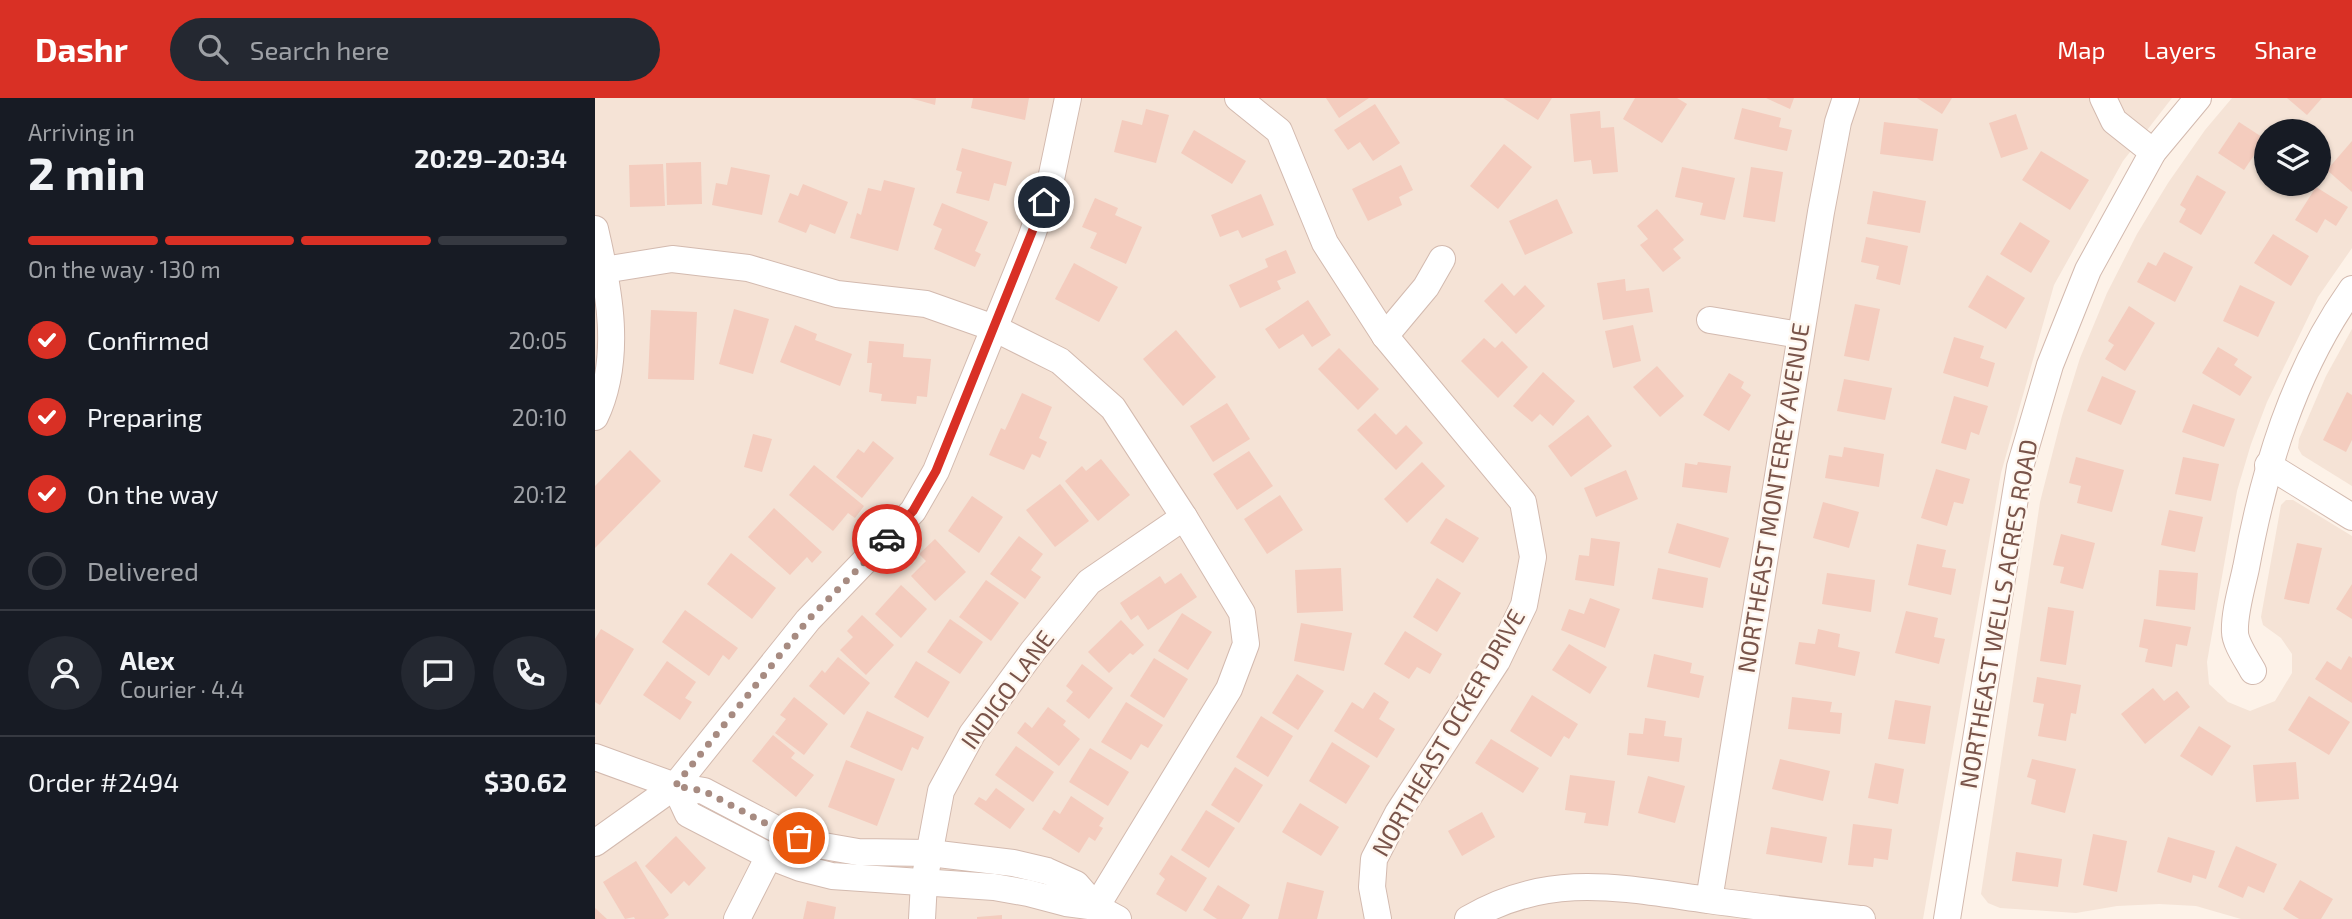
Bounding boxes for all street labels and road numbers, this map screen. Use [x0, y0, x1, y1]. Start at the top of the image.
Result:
street label: NORTHEAST MONTEREY AVENUE [1731, 321, 1815, 675]
street label: NORTHEAST WELLS ACRES ROAD [1952, 437, 2043, 791]
street label: NORTHEAST OCKER DRIVE [1365, 604, 1530, 861]
street label: INDIGO LANE [954, 624, 1060, 754]

